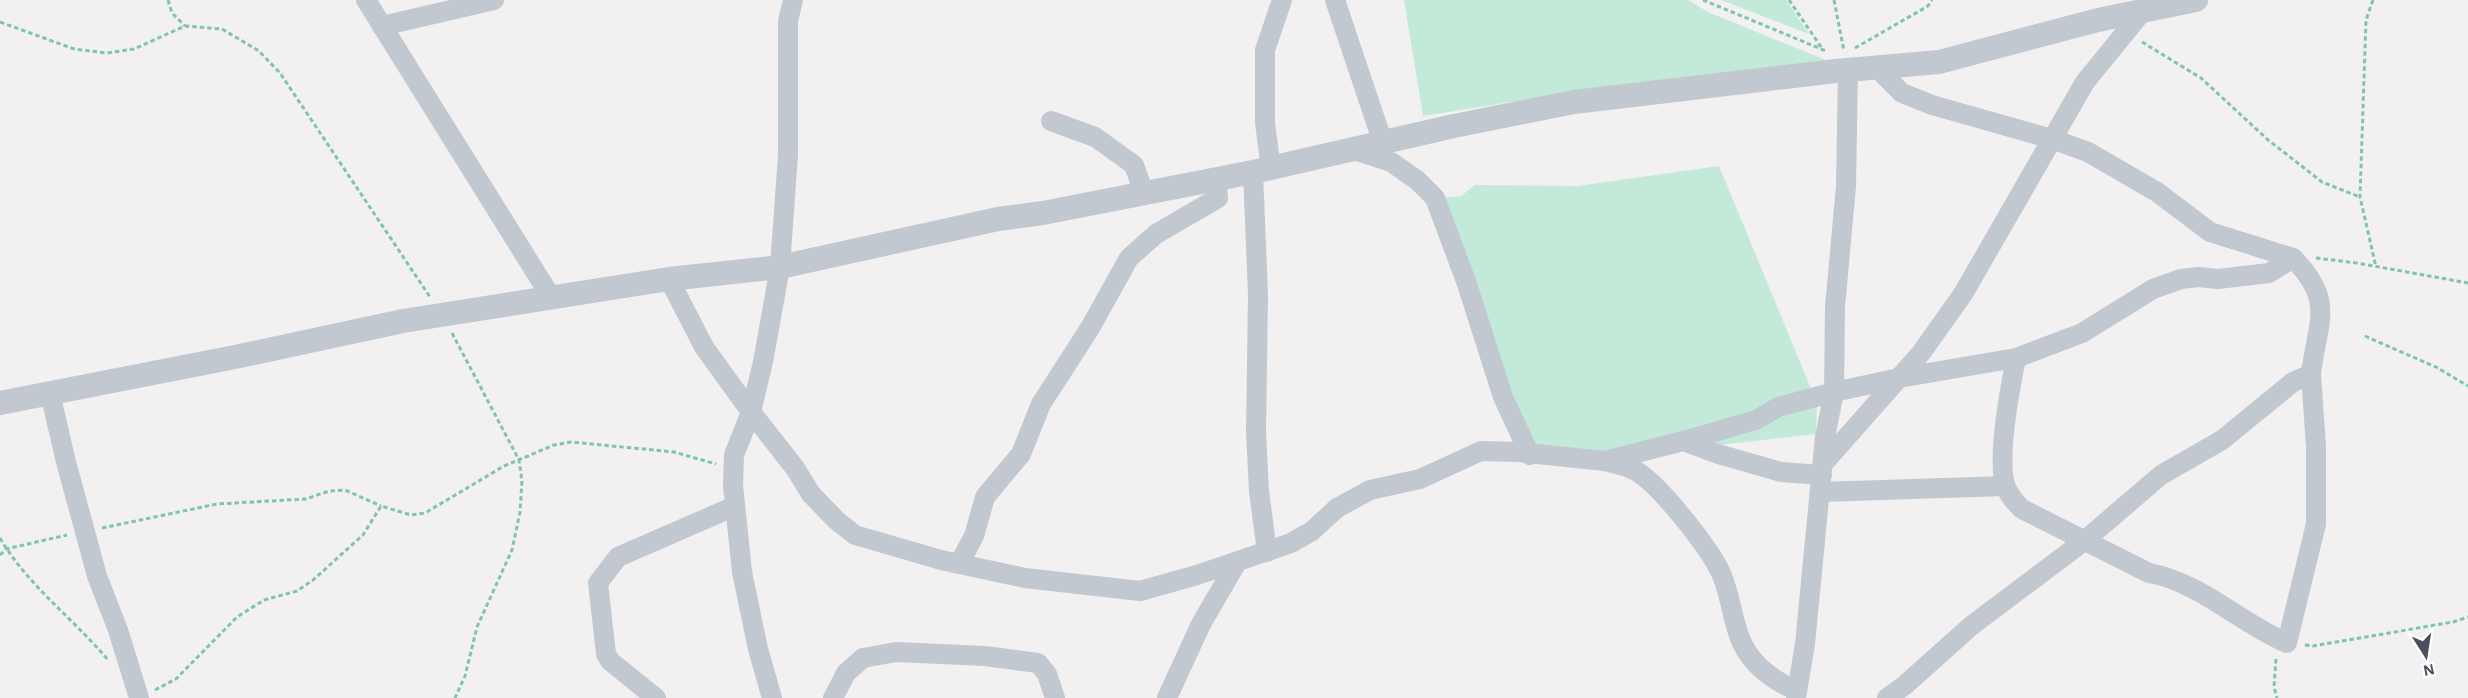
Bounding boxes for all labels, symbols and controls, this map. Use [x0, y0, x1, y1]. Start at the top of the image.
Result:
north arrow [2396, 626, 2456, 686]
text: N [2422, 661, 2436, 679]

